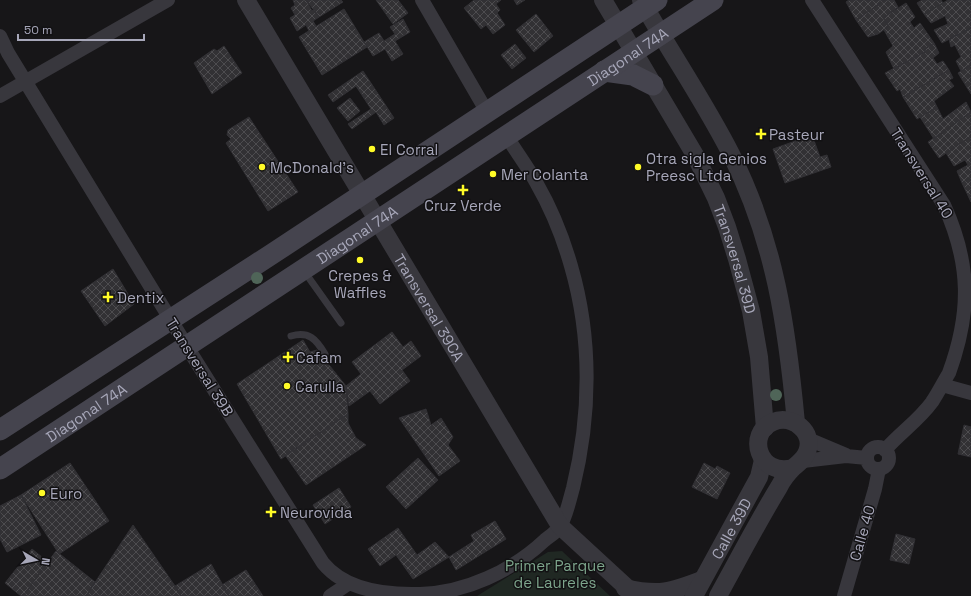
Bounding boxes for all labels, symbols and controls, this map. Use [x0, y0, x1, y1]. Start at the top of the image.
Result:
scale bar [18, 16, 144, 42]
text: 50 m [24, 22, 52, 38]
street label: Diagonal 74A [583, 23, 672, 90]
street label: Transversal 40 [886, 124, 958, 222]
place label: Pasteur [769, 125, 825, 144]
marker: Pasteur [756, 129, 766, 139]
place label: El Corral [380, 140, 438, 159]
marker: El Corral [367, 144, 377, 154]
place label: Otra sigla Genios Preesc Ltda [646, 149, 767, 185]
place label: McDonald's [270, 158, 354, 177]
marker: McDonald's [257, 162, 267, 172]
marker: Otra sigla Genios Preesc Ltda [633, 162, 643, 172]
place label: Mer Colanta [501, 165, 588, 184]
marker: Mer Colanta [488, 169, 498, 179]
marker: Cruz Verde [458, 185, 468, 195]
place label: Cruz Verde [424, 196, 502, 215]
street label: Diagonal 74A [313, 201, 401, 268]
street label: Transversal 39D [710, 202, 761, 315]
street label: Transversal 39CA [390, 250, 469, 365]
marker: Crepes & Waffles [355, 255, 365, 265]
place label: Crepes & Waffles [328, 266, 392, 302]
place label: Dentix [117, 288, 164, 307]
marker: Dentix [102, 291, 114, 303]
street label: Transversal 39B [162, 314, 238, 420]
place label: Cafam [296, 348, 342, 367]
marker: Cafam [283, 352, 293, 362]
place label: Carulla [295, 377, 344, 396]
street label: Diagonal 74A [42, 379, 131, 446]
marker: Carulla [282, 381, 292, 391]
place label: Euro [50, 484, 82, 503]
marker: Euro [37, 488, 47, 498]
street label: Calle 39D [707, 495, 755, 562]
place label: Neurovida [280, 503, 353, 522]
street label: Calle 40 [845, 503, 879, 563]
marker: Neurovida [265, 506, 277, 518]
north arrow [16, 540, 56, 580]
park label: Primer Parque de Laureles [505, 556, 605, 592]
text: N [38, 557, 53, 566]

